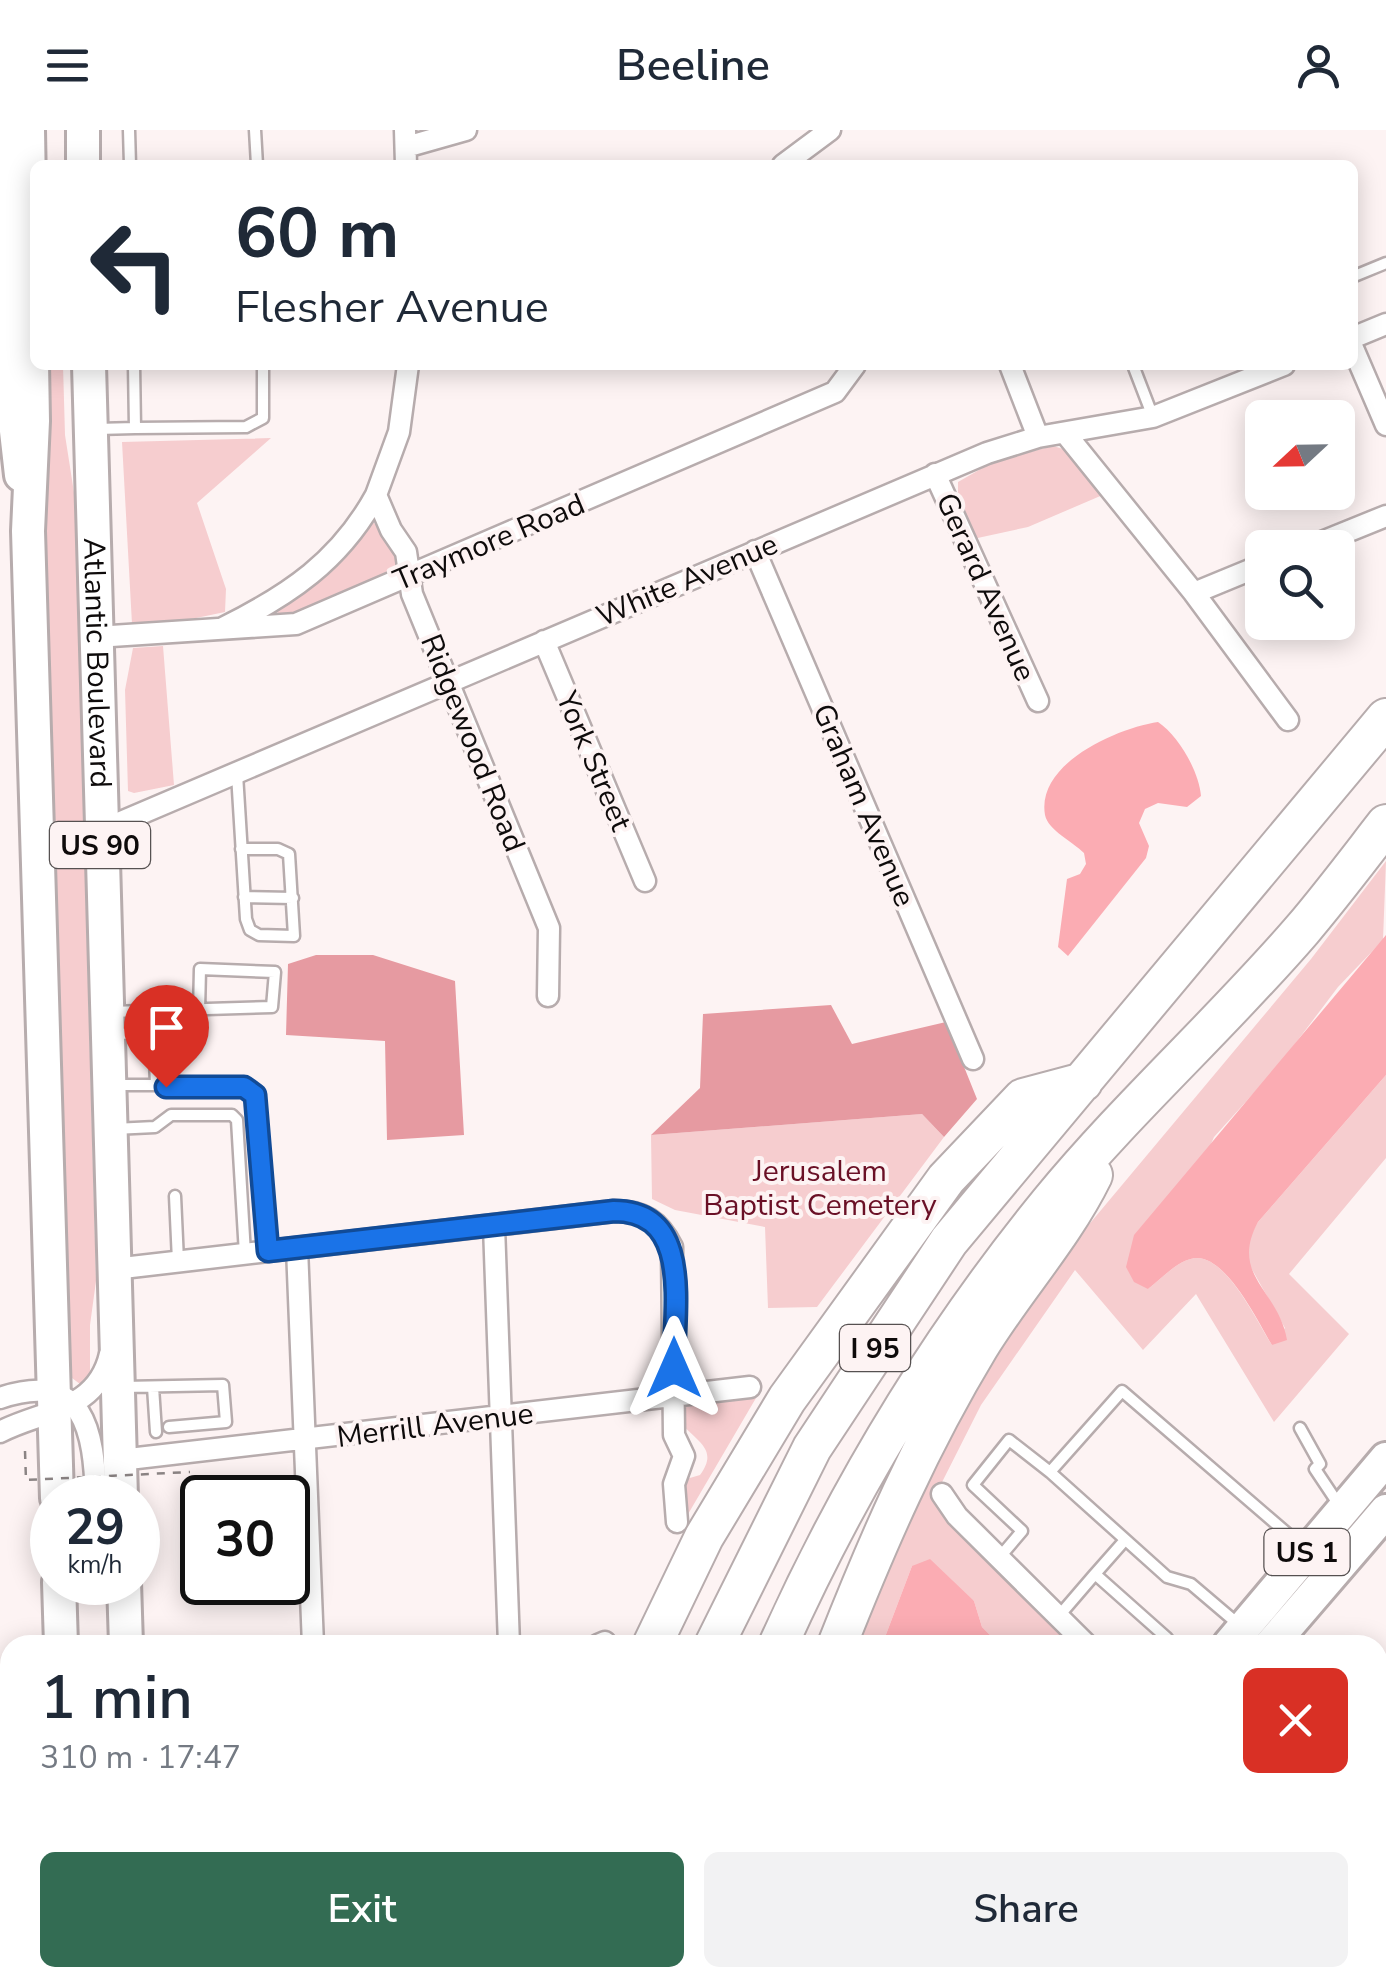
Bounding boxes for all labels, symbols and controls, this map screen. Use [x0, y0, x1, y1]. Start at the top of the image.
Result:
text: Beeline [616, 35, 770, 96]
icon: menu [40, 38, 95, 93]
icon: person [1291, 38, 1346, 93]
text: 60 m [235, 186, 399, 282]
icon: left [70, 200, 200, 330]
text: Flesher Avenue [235, 277, 549, 338]
north arrow [1245, 400, 1355, 510]
map controls [1245, 400, 1355, 640]
street label: Traymore Road [387, 484, 591, 601]
street label: Gerard Avenue [926, 487, 1045, 688]
street label: White Avenue [590, 524, 784, 637]
button: search [1245, 530, 1355, 640]
street label: Atlantic Boulevard [73, 537, 121, 789]
street label: Ridgewood Road [410, 628, 535, 858]
street label: York Street [545, 684, 641, 838]
street label: Graham Avenue [802, 697, 925, 913]
road number: US 90 [50, 822, 150, 868]
pin [124, 985, 209, 1088]
icon: arrive [139, 1000, 194, 1055]
park label: Jerusalem Baptist Cemetery [703, 1151, 937, 1226]
position arrow [622, 1316, 726, 1420]
road number: I 95 [840, 1325, 910, 1371]
street label: Merrill Avenue [334, 1393, 536, 1458]
speed limit sign: 30 [180, 1475, 310, 1605]
text: 29 [65, 1493, 125, 1562]
road number: US 1 [1264, 1529, 1350, 1575]
text: km/h [67, 1548, 123, 1582]
text: 1 min [40, 1657, 193, 1739]
button: close [1243, 1668, 1348, 1773]
text: 310 m · 17:47 [40, 1736, 241, 1779]
button: Exit [40, 1852, 684, 1967]
button: Share [704, 1852, 1348, 1967]

